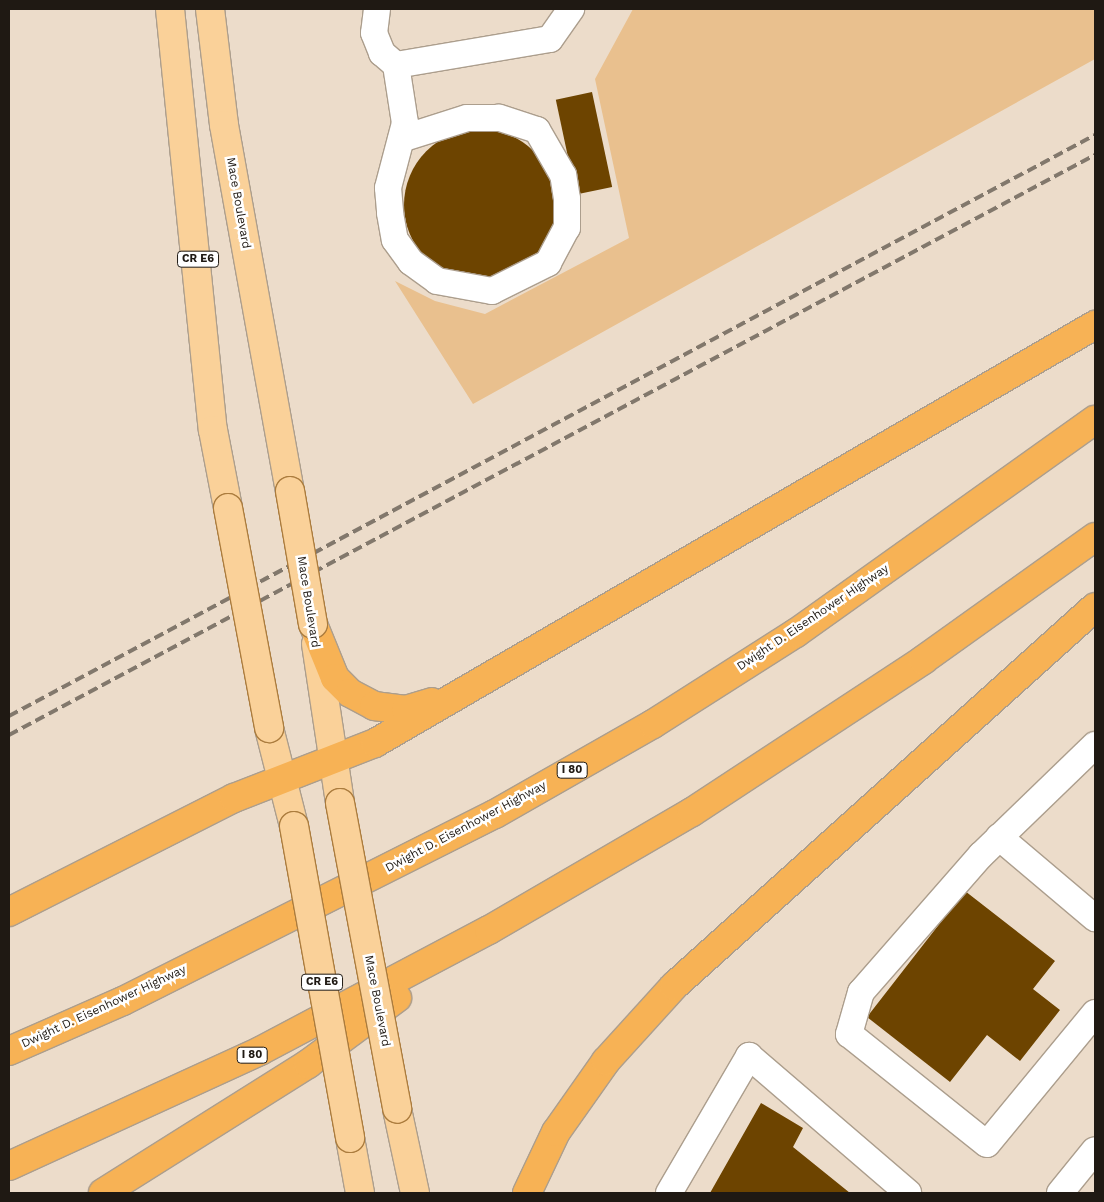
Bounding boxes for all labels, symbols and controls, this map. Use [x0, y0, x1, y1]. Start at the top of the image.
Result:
street label: Mace Boulevard [223, 156, 253, 250]
road number: CR E6 [177, 250, 219, 268]
street label: Mace Boulevard [294, 555, 322, 649]
street label: Dwight D. Eisenhower Highway [734, 562, 892, 674]
road number: I 80 [556, 762, 588, 778]
street label: Dwight D. Eisenhower Highway [383, 778, 549, 876]
street label: Mace Boulevard [361, 954, 393, 1048]
street label: Dwight D. Eisenhower Highway [19, 962, 189, 1052]
road number: CR E6 [301, 974, 343, 990]
road number: I 80 [236, 1046, 268, 1064]

